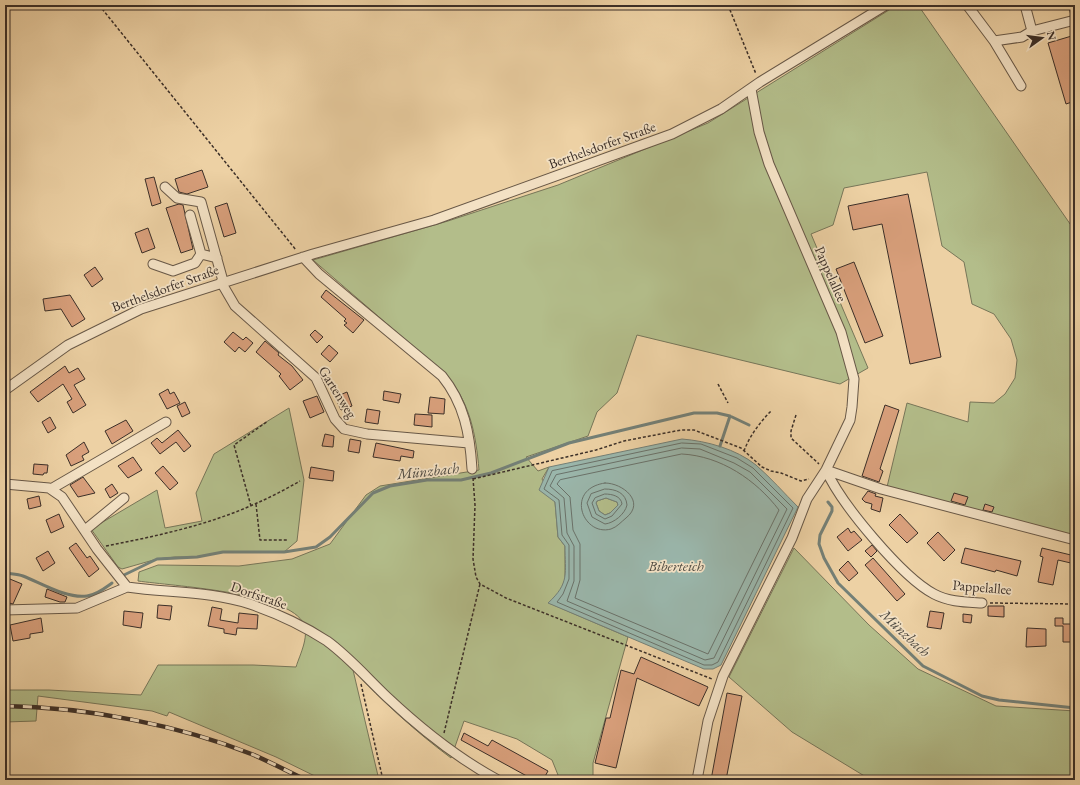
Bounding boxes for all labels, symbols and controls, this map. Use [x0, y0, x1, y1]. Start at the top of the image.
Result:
north arrow [1022, 18, 1062, 58]
text: N [1044, 30, 1060, 42]
street label: Berthelsdorfer Straße [546, 117, 659, 173]
street label: Pappelallee [811, 243, 851, 305]
street label: Berthelsdorfer Straße [109, 260, 222, 316]
street label: Gartenweg [315, 363, 362, 422]
water label: Münzbach [395, 458, 460, 483]
water label: Biberteich [647, 556, 704, 575]
street label: Pappelallee [952, 575, 1013, 599]
street label: Dorfstraße [229, 577, 290, 613]
water label: Münzbach [875, 604, 935, 661]

